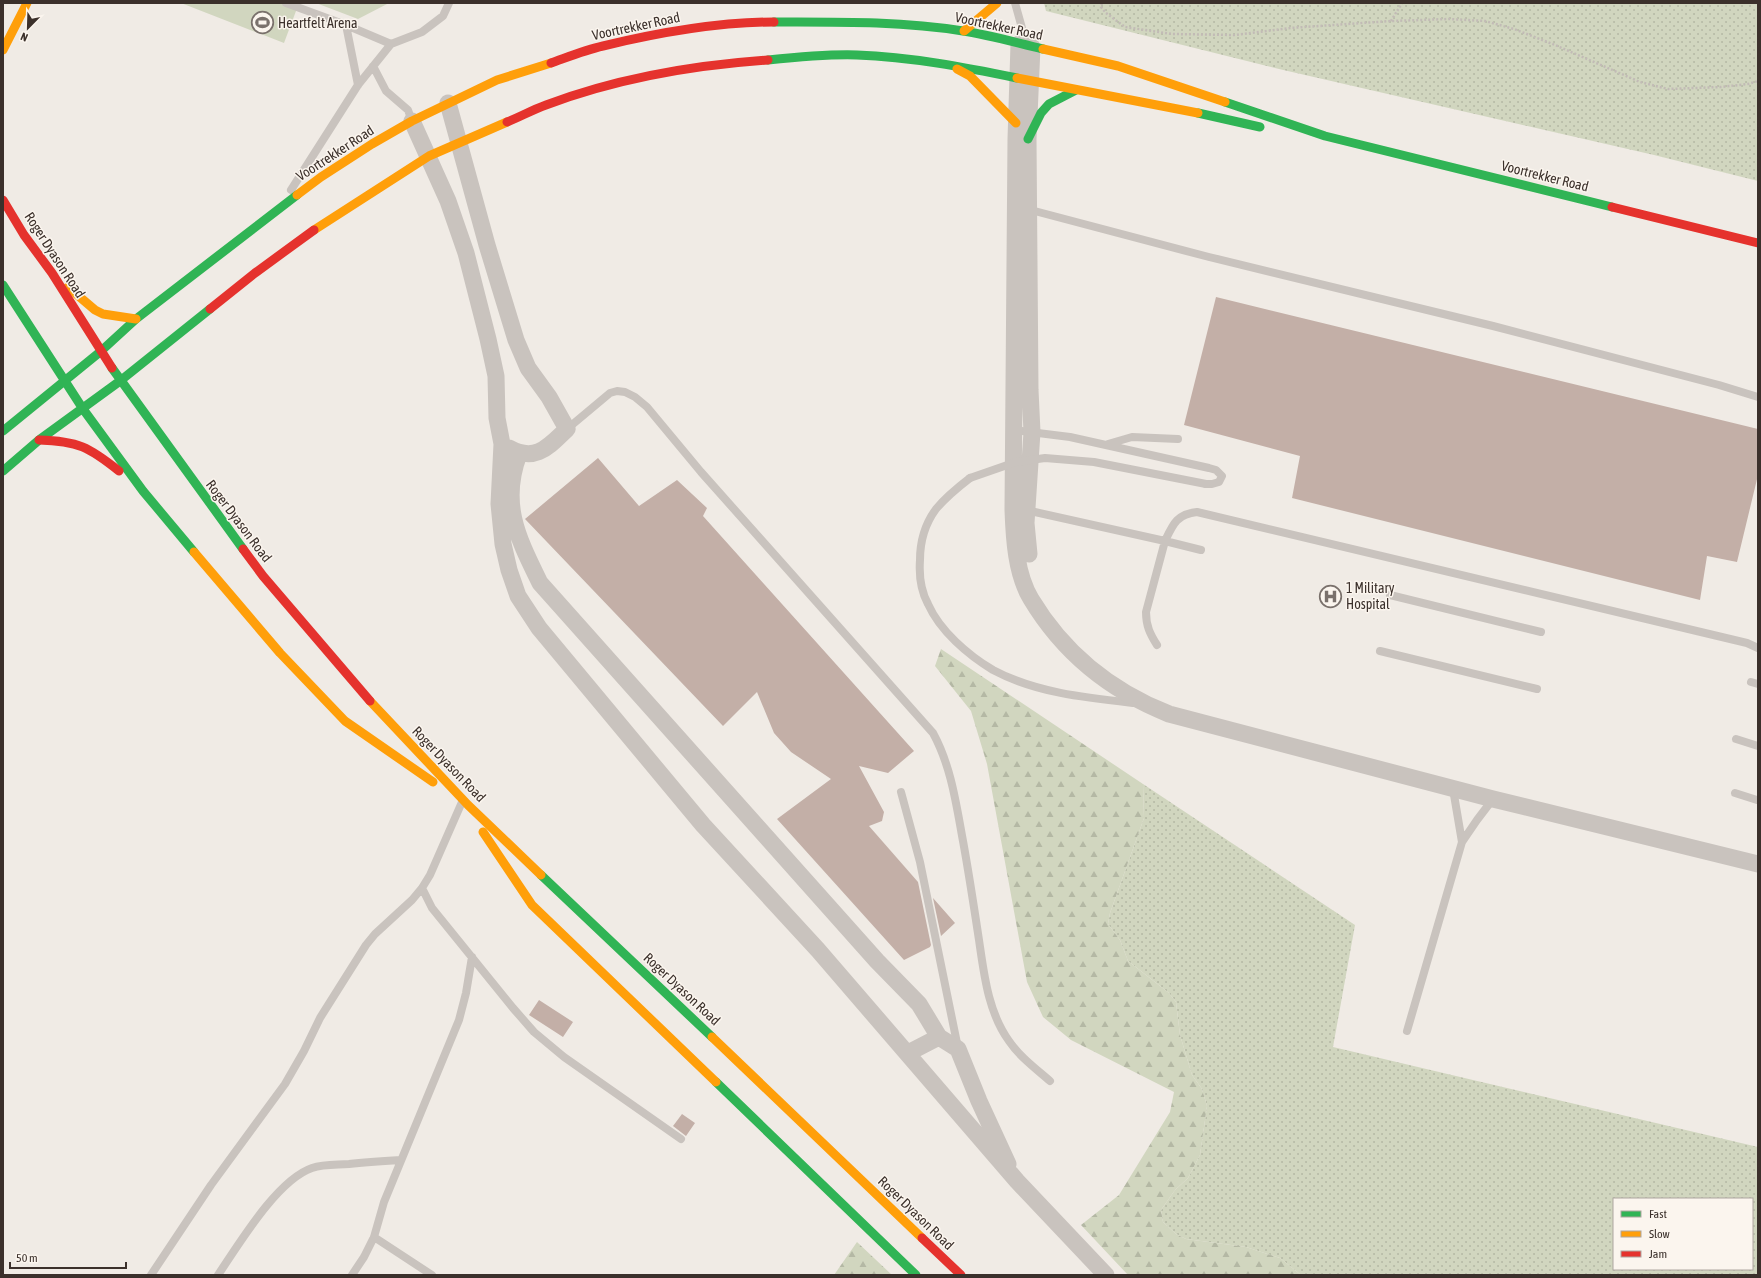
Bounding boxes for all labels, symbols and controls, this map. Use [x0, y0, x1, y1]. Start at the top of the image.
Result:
north arrow [8, 8, 48, 48]
street label: Voortrekker Road [591, 9, 681, 43]
street label: Voortrekker Road [954, 9, 1044, 43]
sports icon: Heartfelt Arena [249, 10, 275, 36]
place label: Heartfelt Arena [278, 15, 358, 31]
text: N [19, 30, 29, 44]
street label: Voortrekker Road [293, 122, 377, 184]
street label: Voortrekker Road [1500, 157, 1590, 195]
street label: Roger Dyason Road [21, 209, 89, 301]
street label: Roger Dyason Road [203, 477, 275, 565]
place label: 1 Military Hospital [1346, 580, 1395, 612]
hospital icon: 1 Military Hospital [1317, 583, 1343, 609]
street label: Roger Dyason Road [409, 723, 489, 805]
street label: Roger Dyason Road [640, 950, 724, 1028]
street label: Roger Dyason Road [875, 1173, 957, 1253]
legend [1613, 1198, 1753, 1270]
text: Fast [1649, 1207, 1667, 1221]
text: Slow [1649, 1227, 1670, 1241]
scale bar [10, 1244, 126, 1270]
text: Jam [1649, 1247, 1667, 1261]
text: 50 m [16, 1251, 38, 1265]

